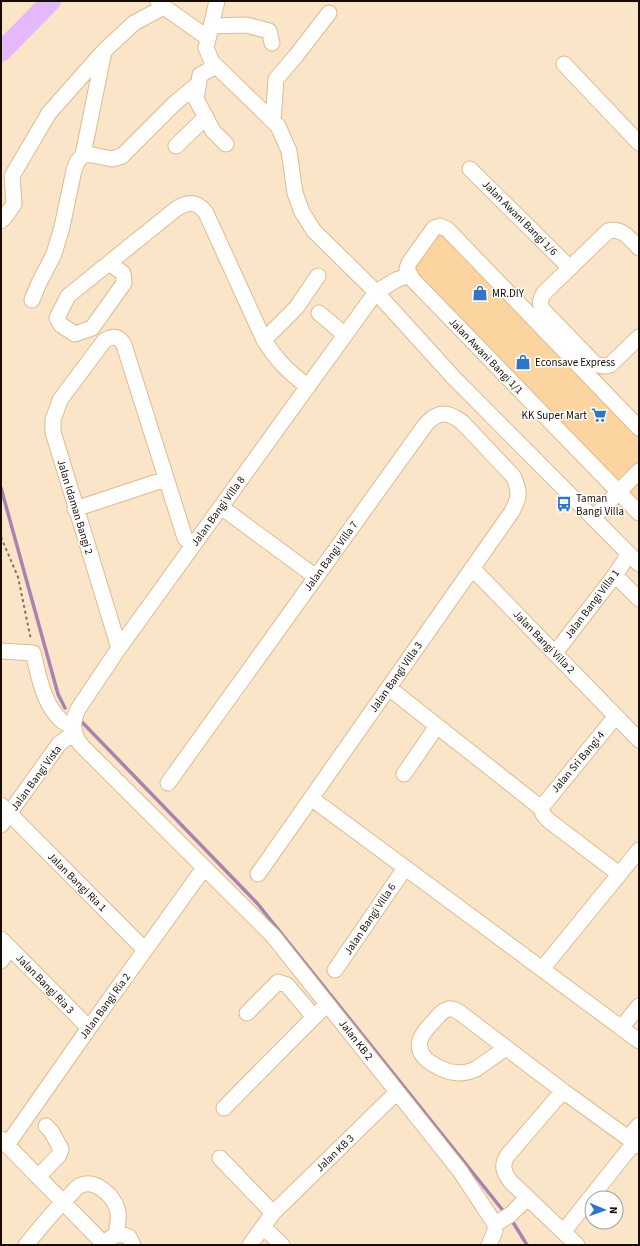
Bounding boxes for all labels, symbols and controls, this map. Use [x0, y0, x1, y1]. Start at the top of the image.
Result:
street label: Jalan Awani Bangi 1/6 [479, 177, 561, 259]
shop icon: MR.DIY [471, 284, 489, 302]
place label: MR.DIY [492, 286, 525, 301]
street label: Jalan Awani Bangi 1/1 [446, 315, 526, 397]
shop icon: Econsave Express [514, 353, 532, 371]
place label: Econsave Express [535, 355, 616, 370]
supermarket icon: KK Super Mart [590, 406, 608, 424]
place label: KK Super Mart [522, 408, 587, 423]
street label: Jalan Idaman Bangi 2 [53, 458, 97, 556]
street label: Jalan Bangi Villa 8 [188, 473, 249, 549]
place label: Taman Bangi Villa [576, 491, 624, 519]
bus stop icon: Taman Bangi Villa [555, 495, 573, 513]
street label: Jalan Bangi Villa 7 [301, 518, 361, 594]
street label: Jalan Bangi Villa 1 [561, 566, 623, 642]
street label: Jalan Bangi Villa 2 [510, 607, 578, 677]
street label: Jalan Bangi Villa 3 [366, 639, 426, 715]
street label: Jalan Sri Bangi 4 [548, 728, 608, 796]
street label: Jalan Bangi Vista [7, 742, 65, 814]
street label: Jalan Bangi Ria 1 [44, 849, 110, 915]
street label: Jalan Bangi Villa 6 [341, 880, 400, 958]
street label: Jalan Bangi Ria 3 [12, 951, 78, 1017]
street label: Jalan Bangi Ria 2 [76, 970, 134, 1042]
street label: Jalan KB 2 [335, 1017, 377, 1063]
street label: Jalan KB 3 [313, 1131, 357, 1175]
north arrow [584, 1190, 624, 1230]
text: N [606, 1206, 621, 1214]

